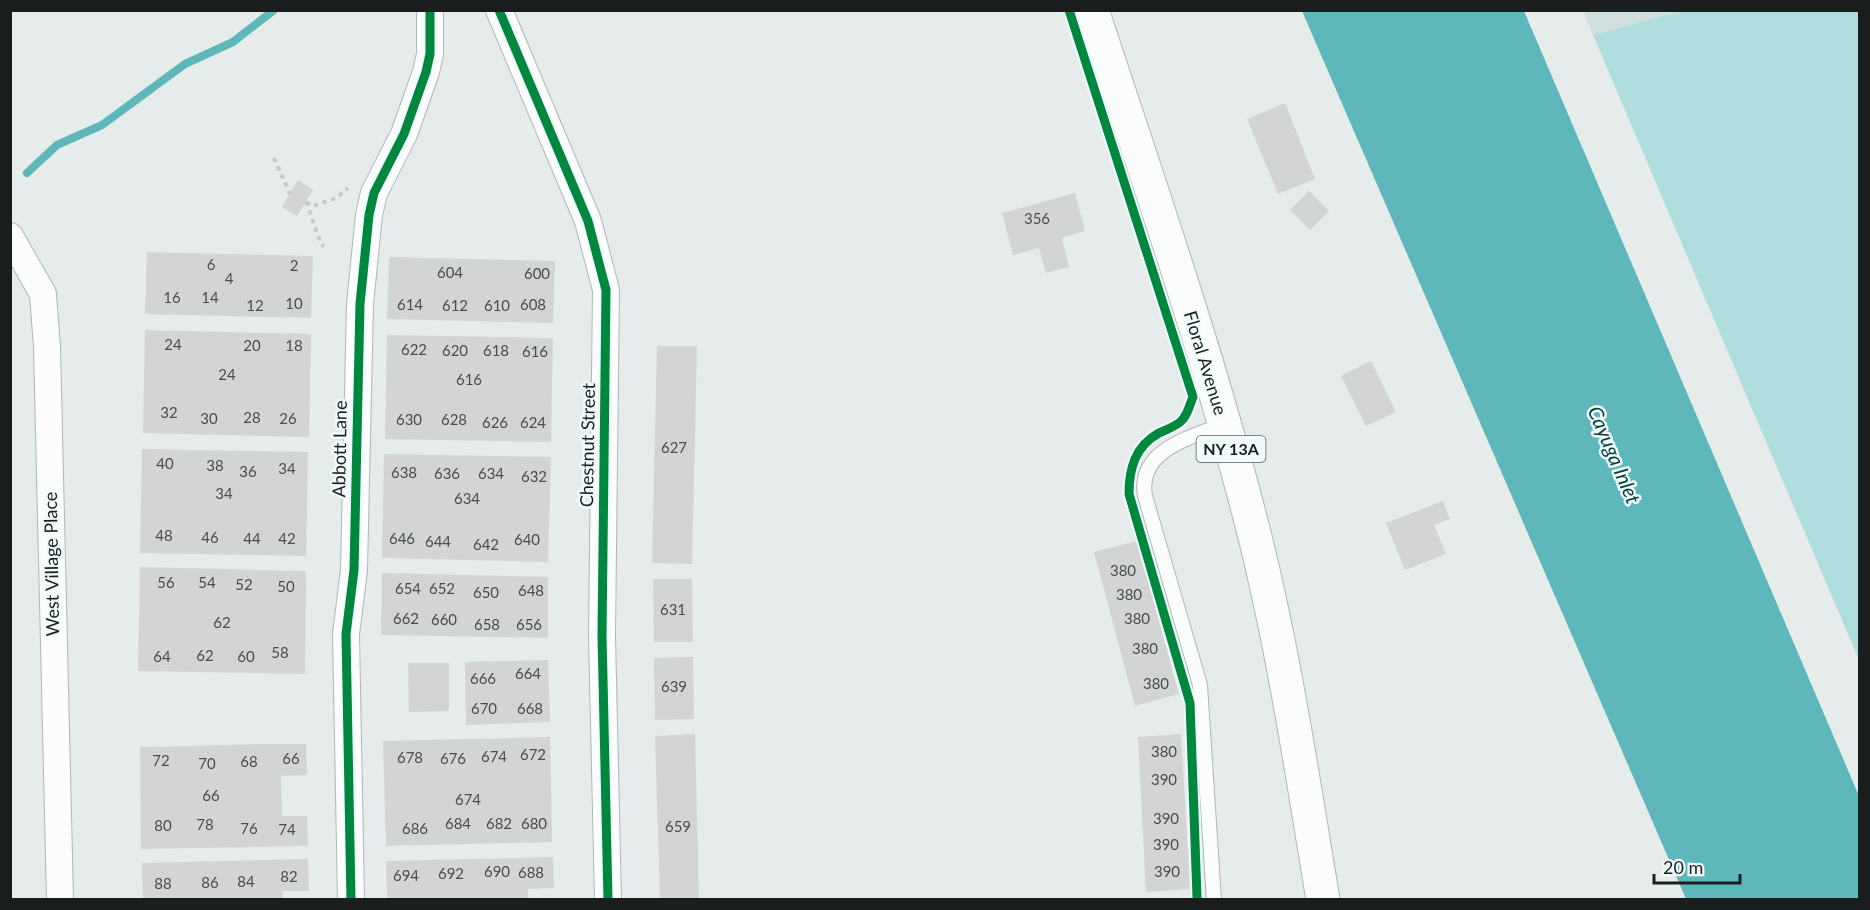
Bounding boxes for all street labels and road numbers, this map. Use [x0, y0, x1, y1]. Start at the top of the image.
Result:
street label: Floral Avenue [1180, 308, 1232, 417]
street label: Chestnut Street [575, 382, 599, 507]
street label: Abbott Lane [327, 400, 351, 498]
road number: NY 13A [1196, 436, 1266, 462]
street label: West Village Place [39, 492, 63, 636]

